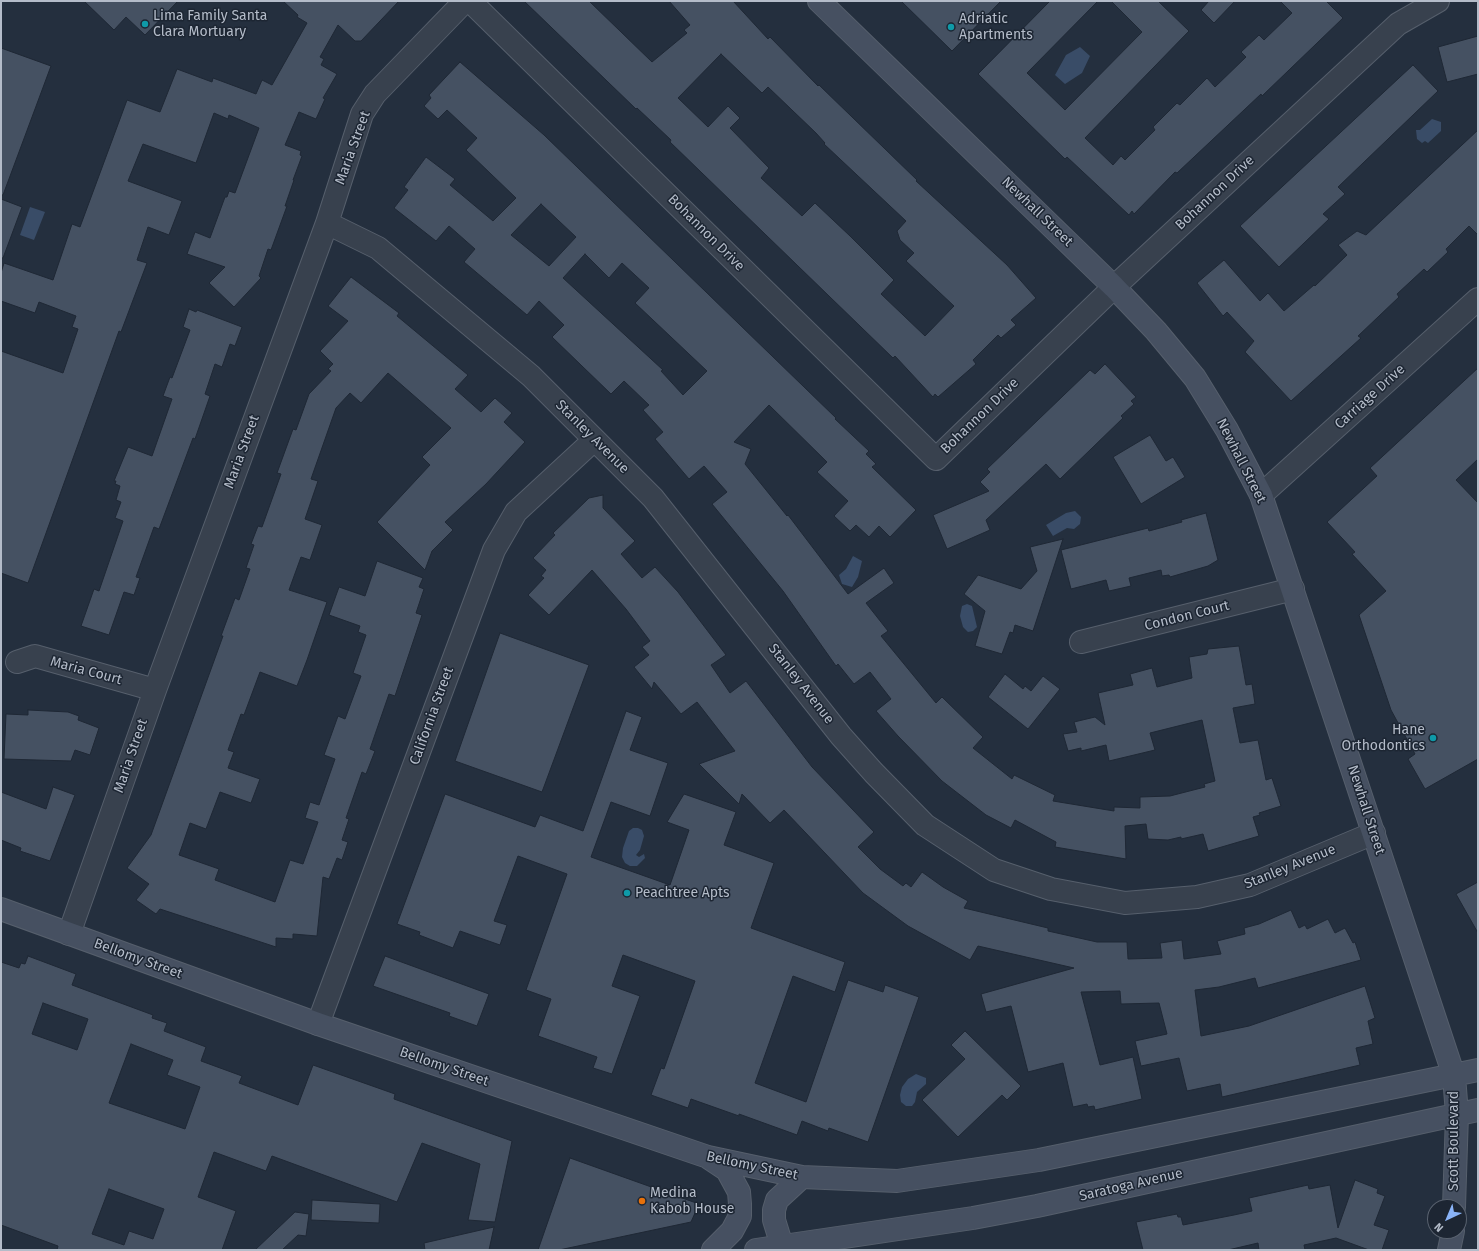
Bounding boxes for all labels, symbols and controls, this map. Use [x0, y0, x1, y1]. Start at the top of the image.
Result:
place label: Lima Family Santa Clara Mortuary [153, 8, 267, 40]
place label: Adriatic Apartments [959, 11, 1033, 44]
marker: Lima Family Santa Clara Mortuary [140, 19, 150, 29]
marker: Adriatic Apartments [946, 22, 956, 32]
street label: Maria Street [332, 109, 374, 187]
street label: Bohannon Drive [1172, 152, 1258, 234]
street label: Newhall Street [998, 174, 1076, 250]
street label: Bohannon Drive [664, 191, 748, 275]
street label: Carriage Drive [1331, 361, 1409, 433]
street label: Bohannon Drive [938, 375, 1022, 457]
street label: Stanley Avenue [552, 397, 632, 477]
street label: Maria Street [221, 413, 263, 491]
street label: Newhall Street [1212, 416, 1270, 506]
street label: Condon Court [1143, 597, 1231, 635]
street label: Stanley Avenue [764, 641, 838, 727]
street label: Maria Court [48, 653, 124, 689]
street label: California Street [407, 665, 457, 767]
street label: Maria Street [110, 717, 152, 795]
place label: Hane Orthodontics [1341, 722, 1425, 754]
marker: Hane Orthodontics [1428, 733, 1438, 743]
street label: Newhall Street [1344, 763, 1388, 857]
street label: Stanley Avenue [1242, 841, 1338, 893]
place label: Peachtree Apts [635, 885, 730, 901]
marker: Peachtree Apts [622, 888, 632, 898]
street label: Bellomy Street [91, 935, 185, 983]
street label: Bellomy Street [397, 1044, 491, 1090]
street label: Scott Boulevard [1446, 1091, 1462, 1191]
street label: Bellomy Street [705, 1148, 799, 1184]
street label: Saratoga Avenue [1078, 1165, 1184, 1205]
place label: Medina Kabob House [650, 1185, 734, 1218]
marker: Medina Kabob House [637, 1196, 647, 1206]
north arrow [1427, 1199, 1467, 1239]
text: N [1432, 1220, 1446, 1234]

